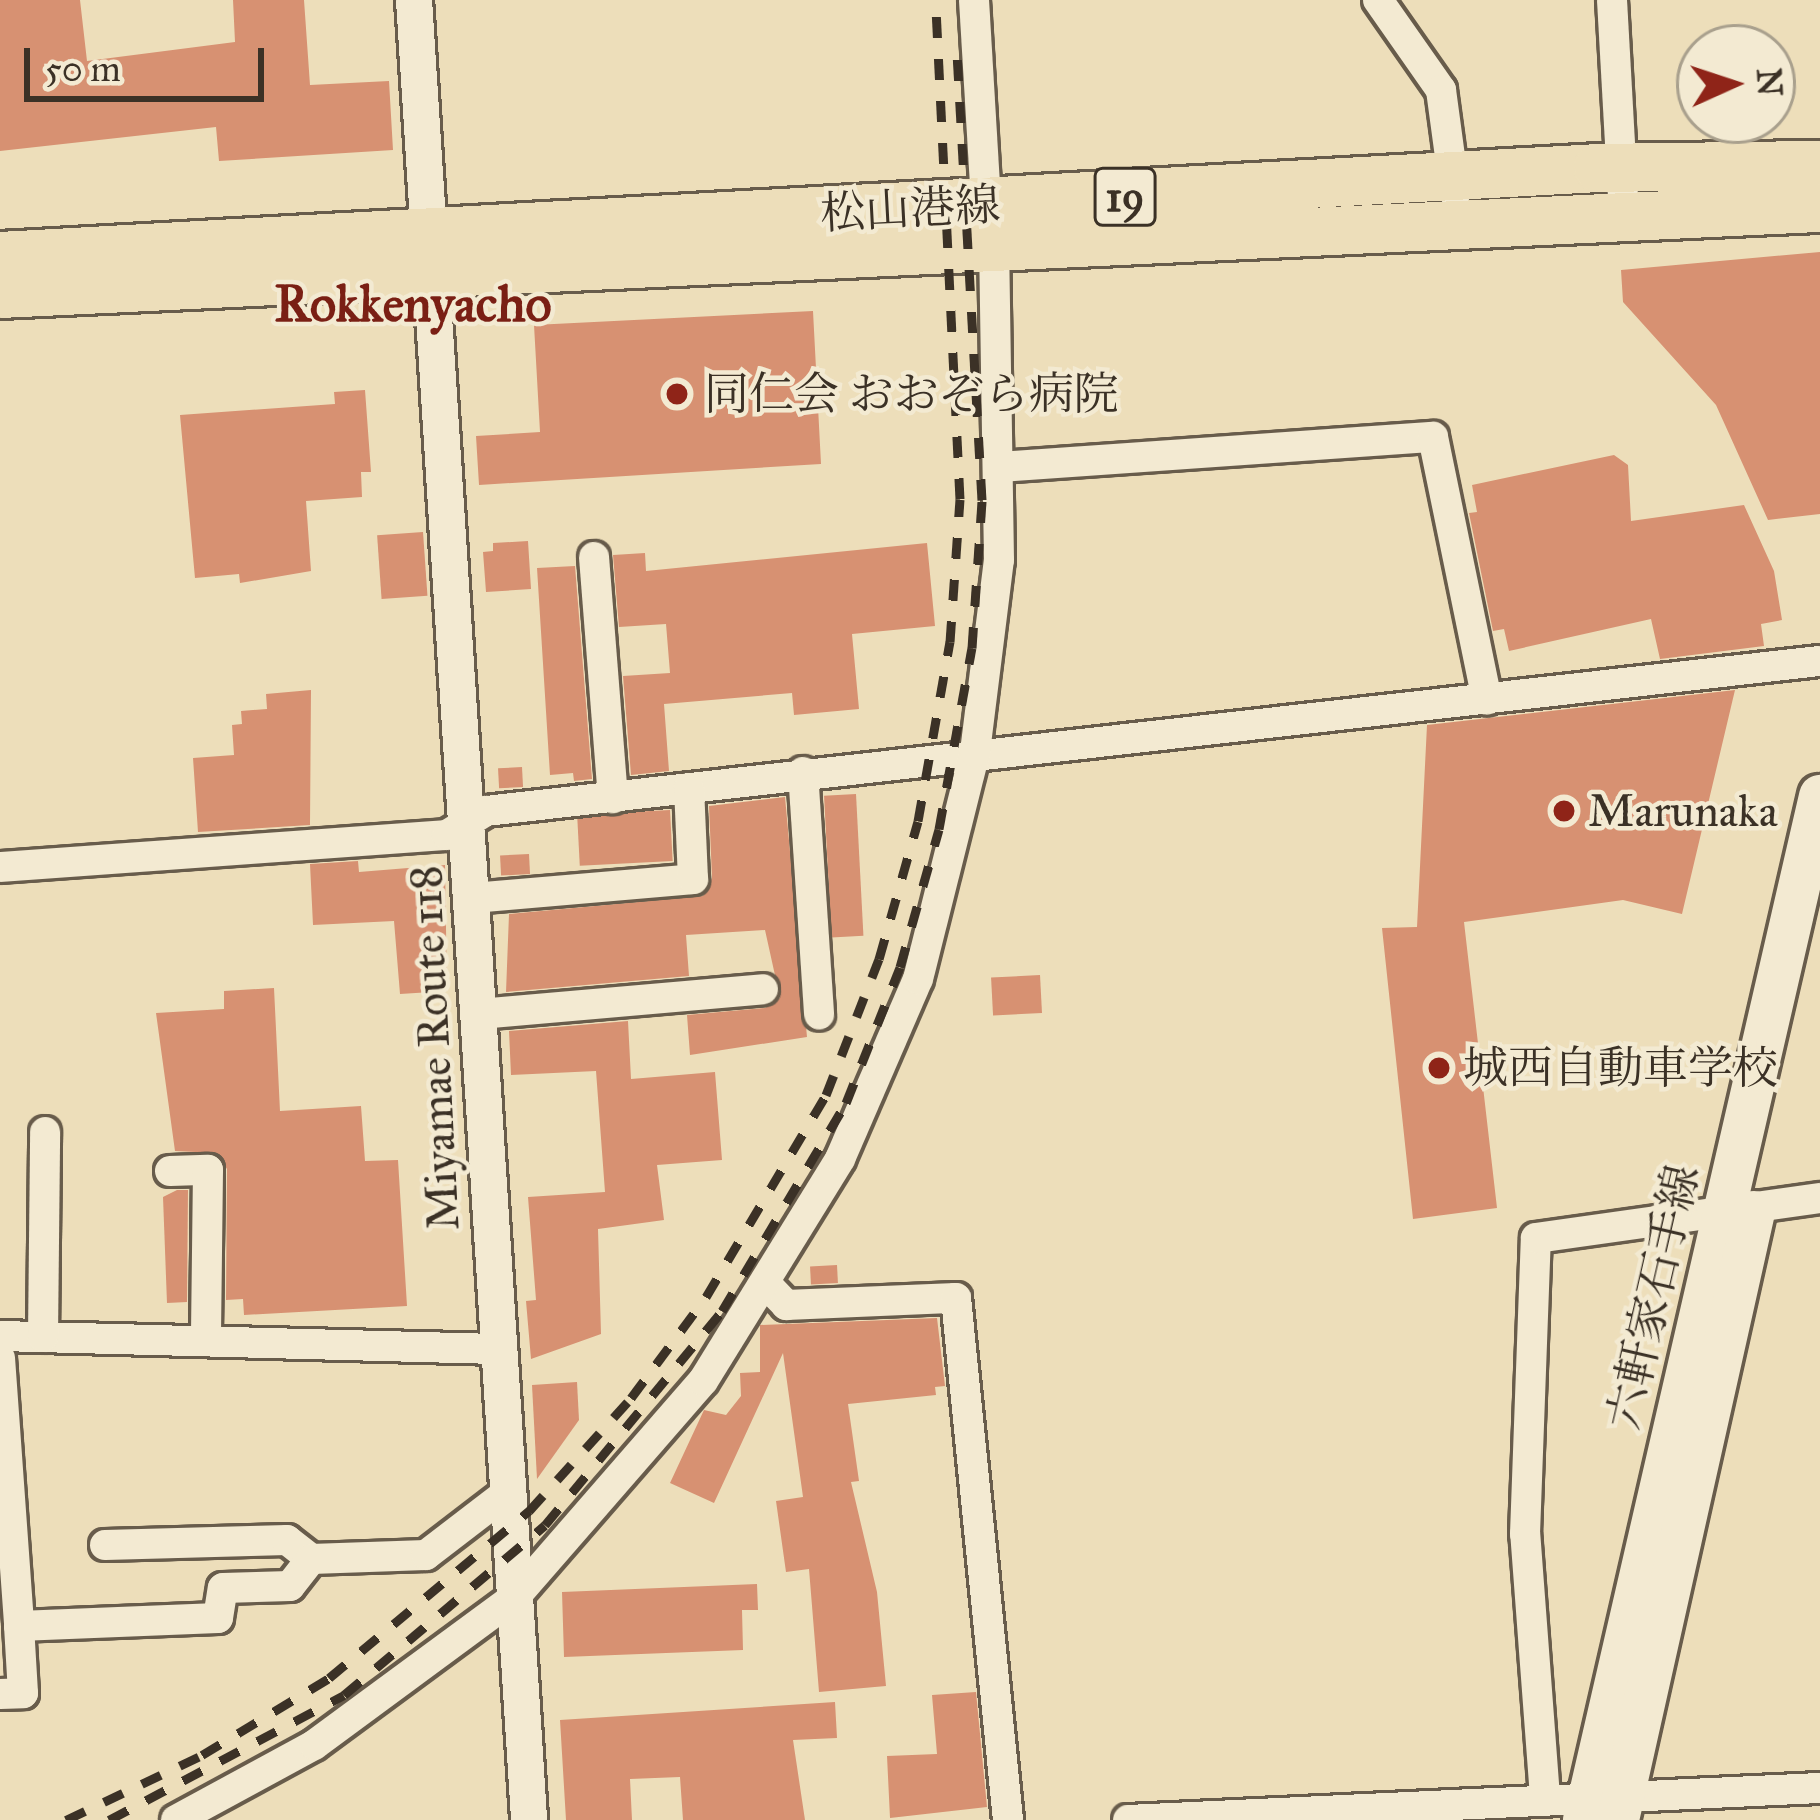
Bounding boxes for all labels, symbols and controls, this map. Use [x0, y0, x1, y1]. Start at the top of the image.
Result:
scale bar [30, 24, 270, 98]
north arrow [1676, 24, 1796, 144]
text: 50 m [45, 47, 121, 91]
text: N [1748, 67, 1790, 97]
road number: 19 [1092, 161, 1158, 233]
street label: 松山港線 [819, 177, 1001, 241]
district label: Rokkenyacho [274, 273, 552, 335]
place label: 同仁会 おおぞら病院 [704, 367, 1119, 421]
marker: 同仁会 おおぞら病院 [661, 378, 693, 410]
place label: Marunaka [1588, 784, 1778, 838]
marker: Marunaka [1551, 798, 1577, 824]
street label: Miyamae Route 118 [397, 864, 471, 1232]
place label: 城西自動車学校 [1463, 1041, 1778, 1095]
marker: 城西自動車学校 [1426, 1055, 1452, 1081]
street label: 六軒家石手線 [1596, 1159, 1710, 1435]

